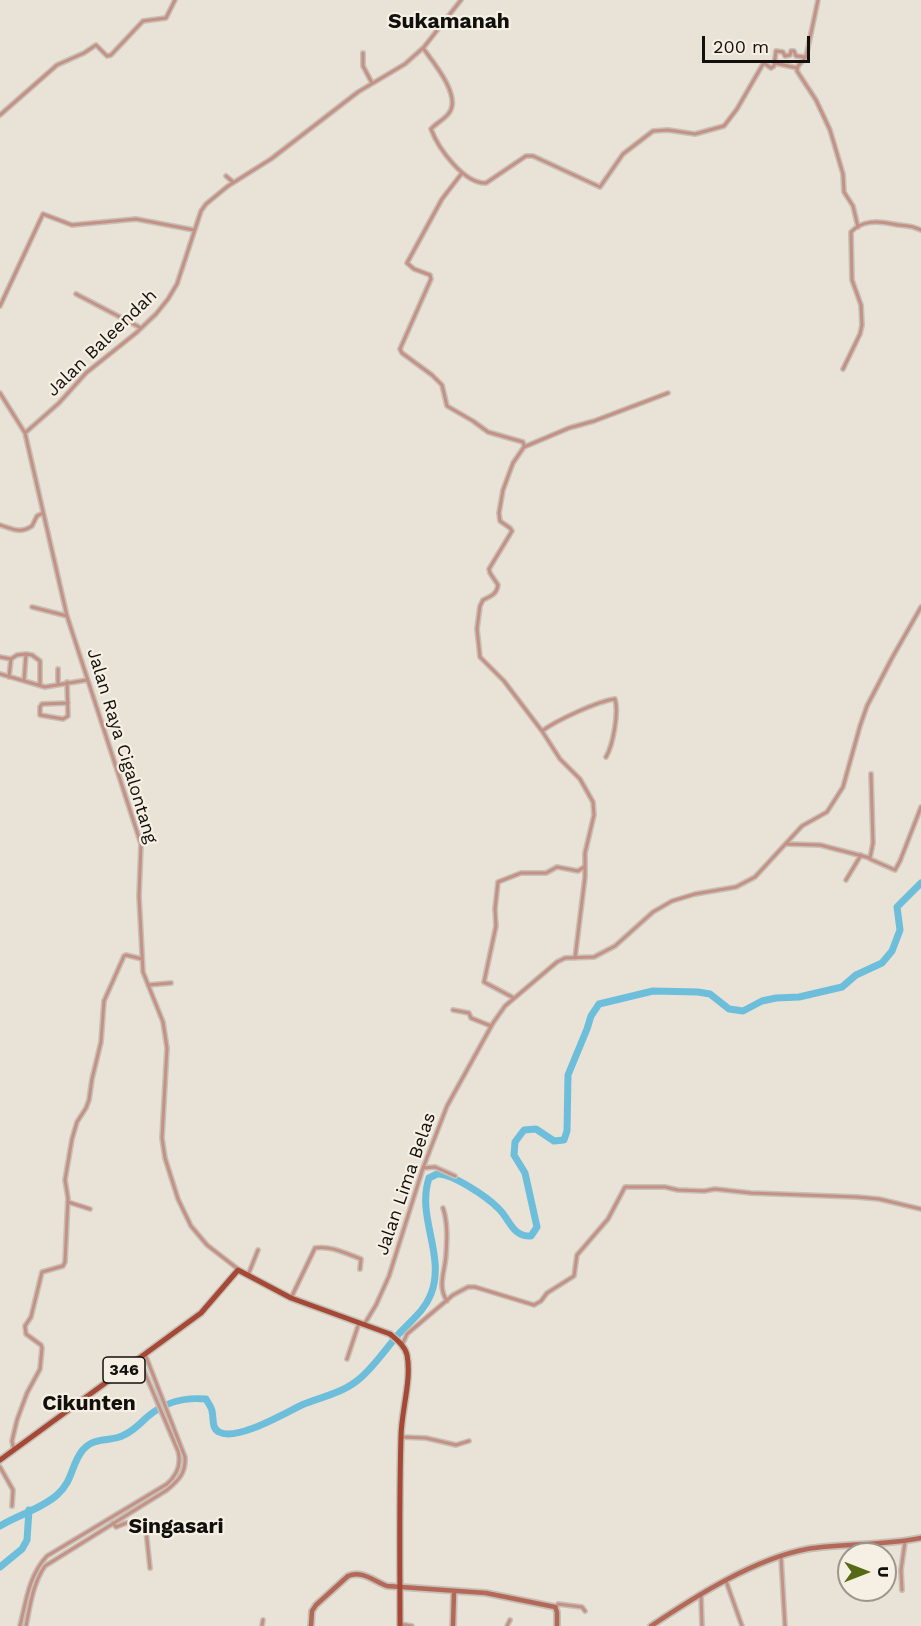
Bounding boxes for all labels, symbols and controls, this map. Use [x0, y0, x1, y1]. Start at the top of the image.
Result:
district label: Sukamanah [388, 9, 510, 35]
scale bar [705, 24, 813, 62]
text: 200 m [713, 36, 769, 57]
street label: Jalan Baleendah [42, 285, 162, 401]
street label: Jalan Raya Cigalontang [82, 646, 162, 846]
street label: Jalan Lima Belas [371, 1110, 441, 1258]
road number: 346 [103, 1357, 145, 1383]
district label: Cikunten [42, 1391, 136, 1417]
district label: Singasari [128, 1514, 224, 1540]
north arrow [837, 1542, 897, 1602]
text: U [874, 1566, 893, 1578]

